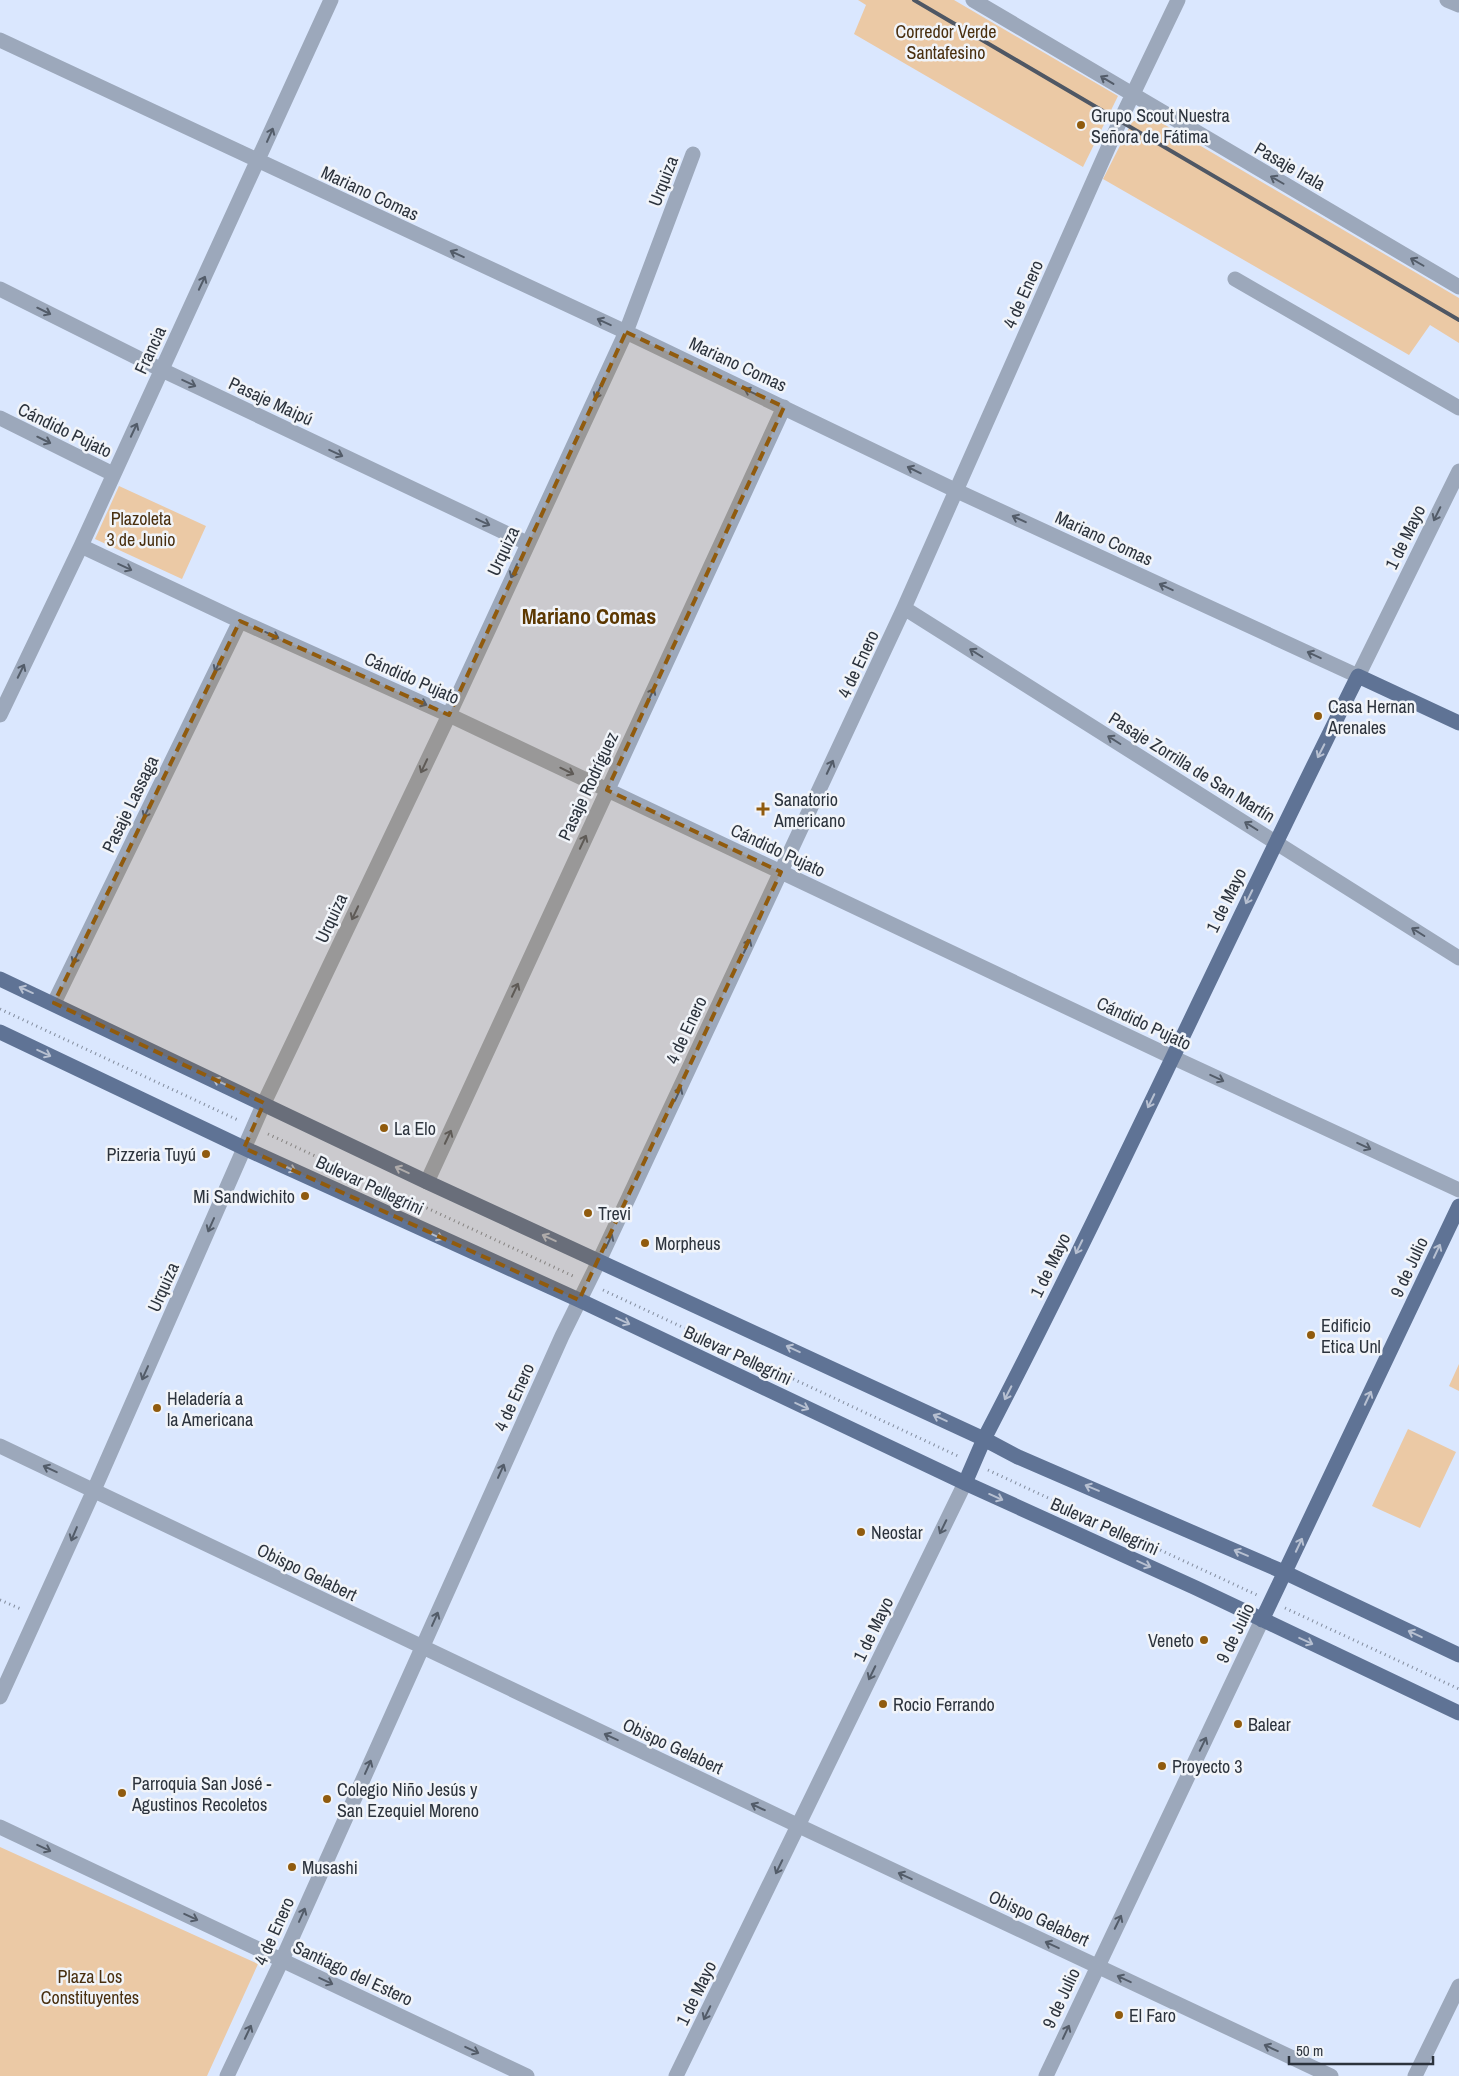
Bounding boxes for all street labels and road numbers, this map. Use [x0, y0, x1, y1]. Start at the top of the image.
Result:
street label: Pasaje Irala [1250, 136, 1330, 196]
street label: Urquiza [642, 152, 684, 210]
street label: Mariano Comas [317, 159, 423, 227]
street label: 4 de Enero [997, 256, 1049, 332]
street label: Francia [128, 322, 172, 378]
street label: Mariano Comas [685, 330, 791, 398]
street label: Pasaje Maipú [225, 371, 317, 431]
street label: Cándido Pujato [14, 396, 116, 464]
street label: 1 de Mayo [1379, 501, 1431, 573]
street label: Mariano Comas [1051, 504, 1157, 572]
street label: Urquiza [481, 522, 525, 580]
street label: 4 de Enero [831, 626, 885, 702]
street label: Cándido Pujato [360, 646, 464, 710]
street label: Pasaje Zorrilla de San Martín [1104, 706, 1280, 828]
street label: Pasaje Rodríguez [552, 728, 624, 844]
street label: Pasaje Lassaga [96, 751, 164, 857]
street label: Cándido Pujato [727, 817, 829, 883]
street label: 1 de Mayo [1200, 864, 1252, 936]
street label: Urquiza [309, 889, 353, 947]
street label: Cándido Pujato [1093, 990, 1195, 1056]
street label: 4 de Enero [659, 992, 713, 1068]
street label: Bulevar Pellegrini [312, 1149, 428, 1221]
street label: 1 de Mayo [1024, 1229, 1076, 1301]
street label: 9 de Julio [1384, 1233, 1434, 1301]
street label: Urquiza [141, 1258, 185, 1316]
street label: Bulevar Pellegrini [680, 1319, 796, 1391]
street label: 4 de Enero [488, 1359, 540, 1435]
street label: Bulevar Pellegrini [1047, 1491, 1163, 1561]
street label: Obispo Gelabert [253, 1537, 361, 1607]
street label: 1 de Mayo [847, 1593, 899, 1665]
street label: 9 de Julio [1210, 1599, 1260, 1667]
street label: Obispo Gelabert [619, 1712, 727, 1780]
street label: Obispo Gelabert [985, 1884, 1093, 1952]
street label: 4 de Enero [248, 1893, 300, 1969]
street label: Santiago del Estero [289, 1934, 417, 2012]
street label: 1 de Mayo [670, 1957, 722, 2029]
street label: 9 de Julio [1036, 1964, 1086, 2032]

